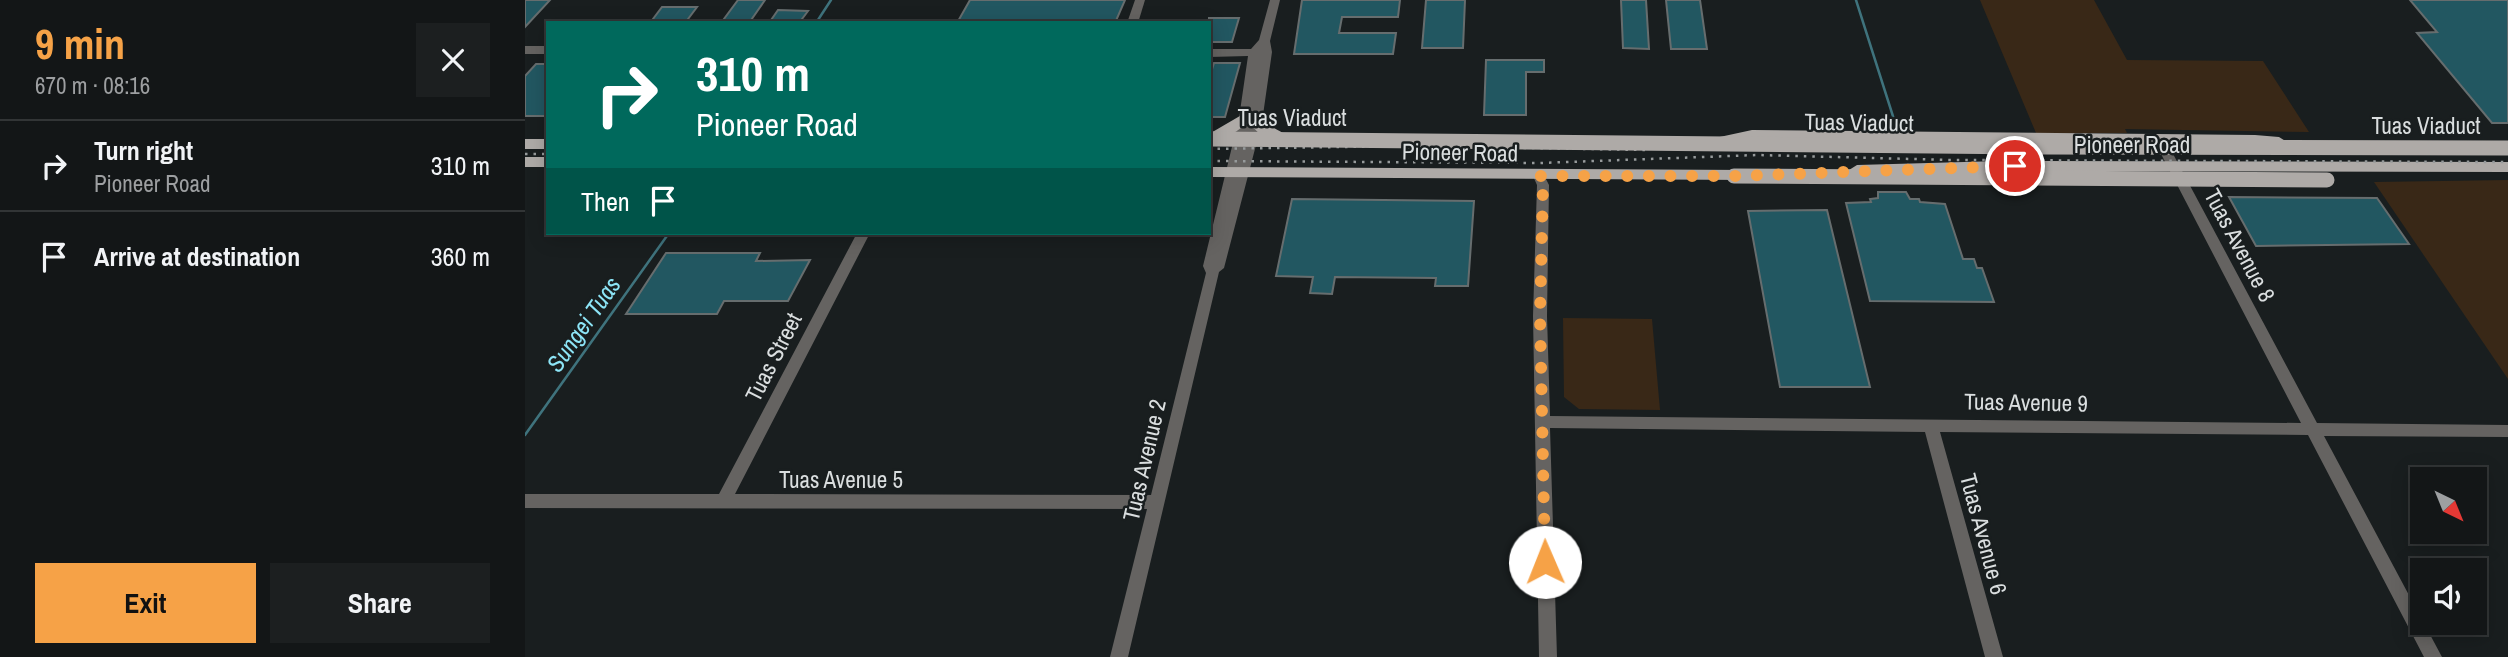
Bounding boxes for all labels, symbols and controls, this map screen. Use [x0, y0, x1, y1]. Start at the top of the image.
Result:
text: 9 min [35, 16, 125, 72]
button: close [416, 23, 490, 97]
text: 310 m [696, 40, 810, 106]
icon: right [581, 49, 672, 140]
text: 670 m · 08:16 [35, 70, 150, 101]
street label: Tuas Viaduct [1237, 102, 1347, 133]
text: Pioneer Road [696, 103, 858, 146]
street label: Tuas Viaduct [1804, 106, 1914, 138]
street label: Tuas Viaduct [2371, 110, 2481, 141]
street label: Pioneer Road [2074, 129, 2190, 160]
text: Turn right [94, 133, 193, 168]
street label: Pioneer Road [1402, 135, 1518, 169]
pin [1985, 136, 2045, 196]
icon: right [35, 147, 73, 185]
icon: arrive [1996, 147, 2034, 185]
text: 310 m [431, 148, 490, 183]
text: Pioneer Road [94, 168, 210, 199]
icon: arrive [644, 182, 682, 220]
street label: Tuas Avenue 8 [2197, 183, 2283, 307]
text: Then [581, 184, 630, 219]
icon: arrive [35, 238, 73, 276]
text: Arrive at destination [94, 239, 300, 274]
text: 360 m [431, 239, 490, 274]
water label: Sungei Tuas [538, 270, 628, 378]
street label: Tuas Street [737, 307, 809, 407]
street label: Tuas Avenue 9 [1964, 385, 2088, 419]
street label: Tuas Avenue 2 [1115, 396, 1173, 524]
street label: Tuas Avenue 5 [779, 464, 903, 495]
north arrow [2410, 467, 2487, 544]
map controls [2410, 467, 2487, 635]
street label: Tuas Avenue 6 [1953, 470, 2015, 598]
position arrow [1508, 525, 1582, 599]
button: sound [2410, 558, 2487, 635]
button: Exit [35, 563, 256, 643]
button: Share [270, 563, 490, 643]

